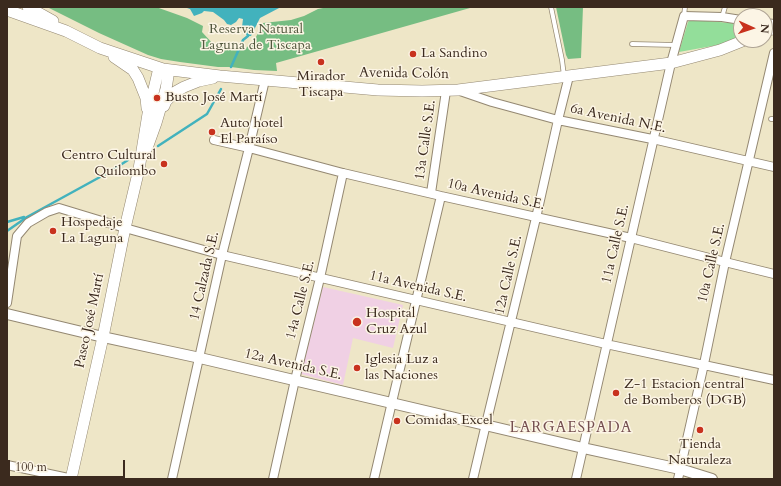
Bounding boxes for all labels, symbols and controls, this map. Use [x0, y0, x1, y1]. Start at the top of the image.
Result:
north arrow [733, 8, 773, 48]
park label: Reserva Natural Laguna de Tiscapa [201, 22, 311, 54]
text: N [757, 23, 772, 34]
place label: La Sandino [421, 46, 487, 62]
marker: La Sandino [408, 49, 418, 59]
marker: Mirador Tiscapa [316, 57, 326, 67]
street label: Avenida Colón [359, 65, 449, 83]
place label: Mirador Tiscapa [297, 69, 345, 102]
place label: Busto José Martí [165, 90, 262, 106]
marker: Busto José Martí [152, 93, 162, 103]
street label: 13a Calle S.E. [412, 99, 440, 181]
street label: 6a Avenida N.E. [569, 101, 667, 137]
place label: Auto hotel El Paraíso [220, 116, 283, 148]
marker: Auto hotel El Paraíso [207, 127, 217, 137]
place label: Centro Cultural Quilombo [61, 148, 156, 180]
marker: Centro Cultural Quilombo [159, 159, 169, 169]
street label: 10a Avenida S.E. [446, 176, 546, 214]
street label: 11a Calle S.E. [599, 203, 633, 285]
place label: Hospedaje La Laguna [61, 215, 123, 248]
street label: 10a Calle S.E. [695, 222, 729, 304]
marker: Hospedaje La Laguna [48, 226, 58, 236]
street label: 14 Calzada S.E. [187, 230, 223, 322]
street label: 12a Calle S.E. [492, 234, 526, 316]
street label: 14a Calle S.E. [283, 259, 319, 341]
street label: 11a Avenida S.E. [368, 268, 468, 306]
street label: Paseo José Martí [72, 272, 108, 370]
place label: Hospital Cruz Azul [366, 306, 427, 338]
marker: Hospital Cruz Azul [351, 316, 363, 328]
street label: 12a Avenida S.E. [243, 346, 343, 384]
place label: Iglesia Luz a las Naciones [365, 352, 438, 384]
marker: Iglesia Luz a las Naciones [352, 363, 362, 373]
place label: Z-1 Estacion central de Bomberos (DGB) [624, 377, 746, 410]
marker: Z-1 Estacion central de Bomberos (DGB) [611, 388, 621, 398]
place label: Comidas Excel [405, 413, 493, 429]
marker: Comidas Excel [392, 416, 402, 426]
district label: LARGAESPADA [510, 420, 632, 438]
marker: Tienda Naturaleza [695, 425, 705, 435]
place label: Tienda Naturaleza [668, 437, 732, 470]
scale bar [10, 452, 127, 478]
text: 100 m [15, 459, 47, 475]

